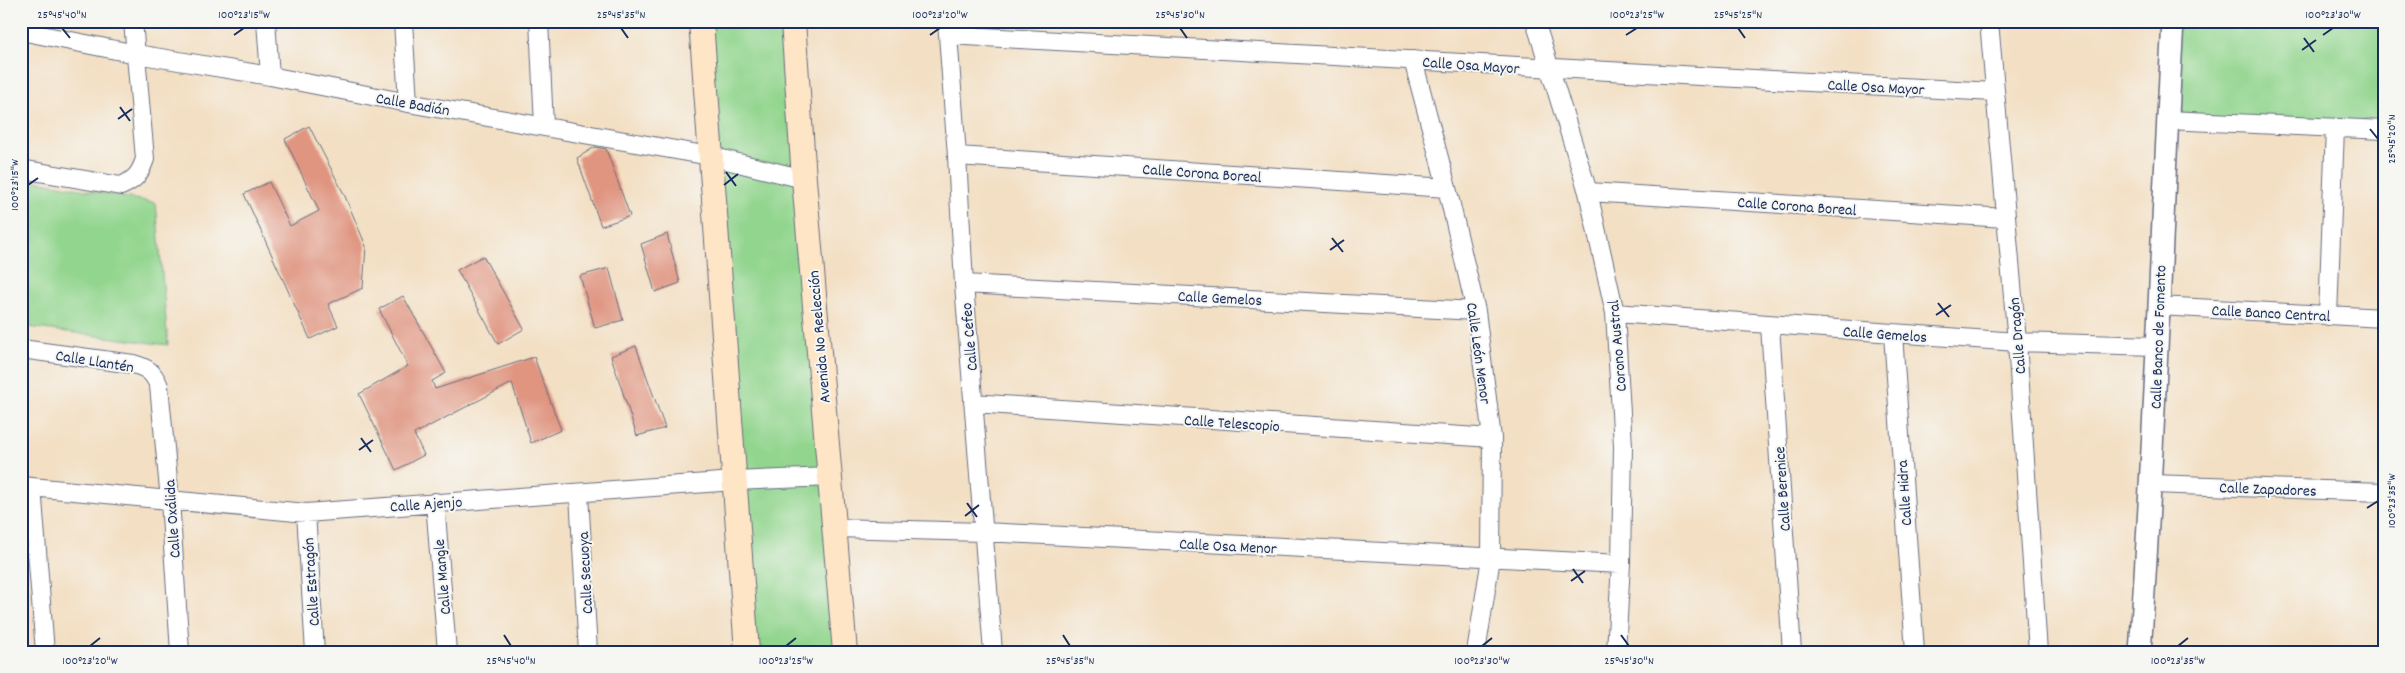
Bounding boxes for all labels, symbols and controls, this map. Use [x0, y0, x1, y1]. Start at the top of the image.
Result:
text: 25°45'40"N [37, 7, 87, 24]
text: 100°23'15"W [218, 7, 270, 24]
text: 25°45'35"N [597, 7, 645, 24]
text: 100°23'20"W [912, 7, 968, 24]
text: 25°45'30"N [1155, 7, 1205, 24]
text: 100°23'25"W [1610, 7, 1664, 24]
text: 25°45'25"N [1714, 7, 1762, 24]
text: 100°23'30"W [2305, 7, 2361, 24]
street label: Calle Osa Mayor [1422, 52, 1520, 81]
street label: Calle Osa Mayor [1827, 74, 1925, 103]
street label: Calle Badián [374, 88, 451, 123]
text: 25°45'20"N [2384, 114, 2401, 164]
text: 100°23'15"W [7, 159, 24, 211]
street label: Calle Corona Boreal [1141, 159, 1262, 190]
street label: Calle Corona Boreal [1736, 192, 1857, 223]
street label: Calle Banco de Fomento [2145, 265, 2174, 410]
street label: Avenida No Reelección [803, 269, 838, 404]
street label: Calle Gemelos [1177, 286, 1263, 313]
street label: Calle Dragón [2004, 296, 2033, 375]
street label: Corono Austral [1603, 299, 1634, 393]
street label: Calle Banco Central [2211, 300, 2331, 329]
street label: Calle León Menor [1459, 301, 1496, 406]
street label: Calle Cefeo [956, 302, 985, 372]
street label: Calle Gemelos [1842, 321, 1928, 350]
street label: Calle Llantén [54, 345, 136, 380]
street label: Calle Telescopio [1183, 410, 1280, 439]
street label: Calle Berenice [1769, 446, 1798, 532]
street label: Calle Hidra [1892, 459, 1919, 526]
text: 100°23'35"W [2384, 474, 2401, 528]
street label: Calle Zapadores [2219, 477, 2317, 504]
street label: Calle Oxálida [159, 478, 188, 559]
street label: Calle Ajenjo [389, 491, 463, 519]
street label: Calle Secuoya [573, 531, 600, 615]
street label: Calle Osa Menor [1178, 533, 1277, 562]
street label: Calle Estragón [298, 537, 327, 627]
street label: Calle Mangle [429, 538, 458, 616]
text: 100°23'20"W [62, 653, 118, 670]
text: 25°45'40"N [486, 653, 536, 670]
text: 100°23'25"W [759, 653, 813, 670]
text: 25°45'35"N [1046, 653, 1094, 670]
text: 100°23'30"W [1454, 653, 1510, 670]
text: 25°45'30"N [1604, 653, 1654, 670]
text: 100°23'35"W [2151, 653, 2205, 670]

